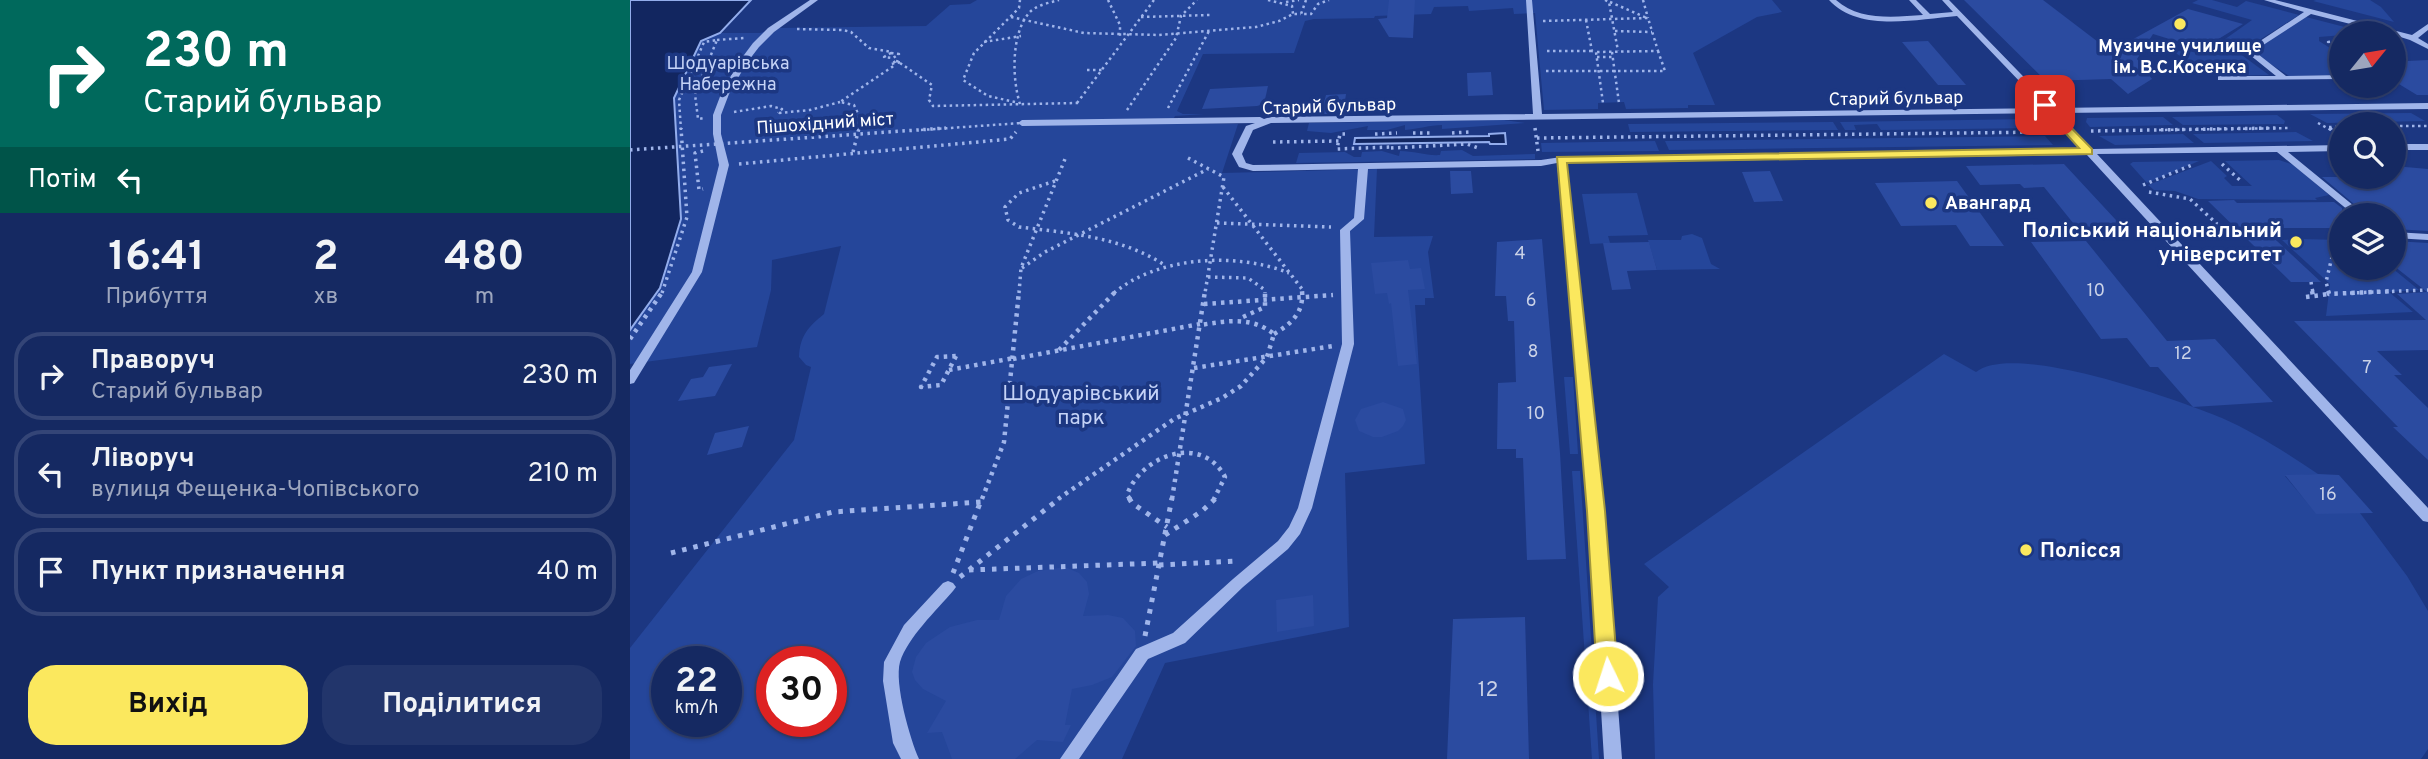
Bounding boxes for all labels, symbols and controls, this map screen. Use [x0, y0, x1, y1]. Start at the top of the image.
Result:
marker: Музичне училище ім. В.С.Косенка [2172, 16, 2188, 32]
north arrow [2329, 21, 2406, 98]
map controls [2329, 21, 2406, 280]
text: 230 m [143, 23, 289, 85]
icon: right [28, 28, 119, 119]
place label: Музичне училище ім. В.С.Косенка [2098, 36, 2262, 80]
park label: Шодуарівська Набережна [666, 53, 790, 97]
pin [2015, 75, 2075, 135]
text: Старий бульвар [143, 84, 382, 124]
icon: arrive [2026, 86, 2064, 124]
street label: Старий бульвар [1829, 87, 1964, 112]
street label: Старий бульвар [1261, 94, 1397, 121]
street label: Пішохідний міст [756, 108, 895, 141]
button: search [2329, 112, 2406, 189]
icon: left [111, 161, 149, 199]
text: Потім [28, 164, 97, 197]
place label: Авангард [1945, 193, 2031, 216]
marker: Авангард [1923, 195, 1939, 211]
button: layers [2329, 203, 2406, 280]
place label: Поліський національний університет [2022, 218, 2282, 269]
text: 16:41 [108, 232, 205, 285]
text: 2 [313, 232, 339, 285]
text: 480 [444, 232, 525, 285]
marker: Поліський національний університет [2288, 234, 2304, 250]
house number: 4 [1514, 243, 1526, 266]
house number: 10 [2087, 280, 2105, 303]
text: Прибуття [105, 283, 208, 312]
text: хв [314, 283, 338, 312]
text: m [475, 283, 494, 312]
house number: 6 [1526, 290, 1536, 313]
house number: 8 [1528, 341, 1539, 364]
house number: 12 [2174, 343, 2192, 366]
text: Праворуч [91, 345, 215, 378]
icon: right [32, 357, 70, 395]
house number: 7 [2362, 357, 2372, 380]
text: 230 m [522, 360, 598, 393]
text: Старий бульвар [91, 378, 263, 407]
park label: Шодуарівський парк [1002, 381, 1160, 432]
house number: 10 [1527, 403, 1545, 426]
text: Ліворуч [91, 443, 194, 476]
icon: left [32, 455, 70, 493]
text: 210 m [528, 458, 598, 491]
text: вулиця Фещенка-Чопівського [91, 476, 420, 505]
house number: 16 [2319, 484, 2337, 507]
place label: Полісся [2040, 538, 2121, 565]
marker: Полісся [2018, 542, 2034, 558]
icon: arrive [32, 553, 70, 591]
text: Пункт призначення [91, 556, 345, 589]
text: 40 m [537, 556, 598, 589]
position arrow [1571, 639, 1645, 713]
speed limit sign: 30 [756, 646, 847, 737]
text: 22 [675, 660, 718, 704]
button: Вихід [28, 665, 308, 745]
button: Поділитися [322, 665, 602, 745]
house number: 12 [1478, 677, 1498, 704]
text: km/h [675, 697, 718, 720]

